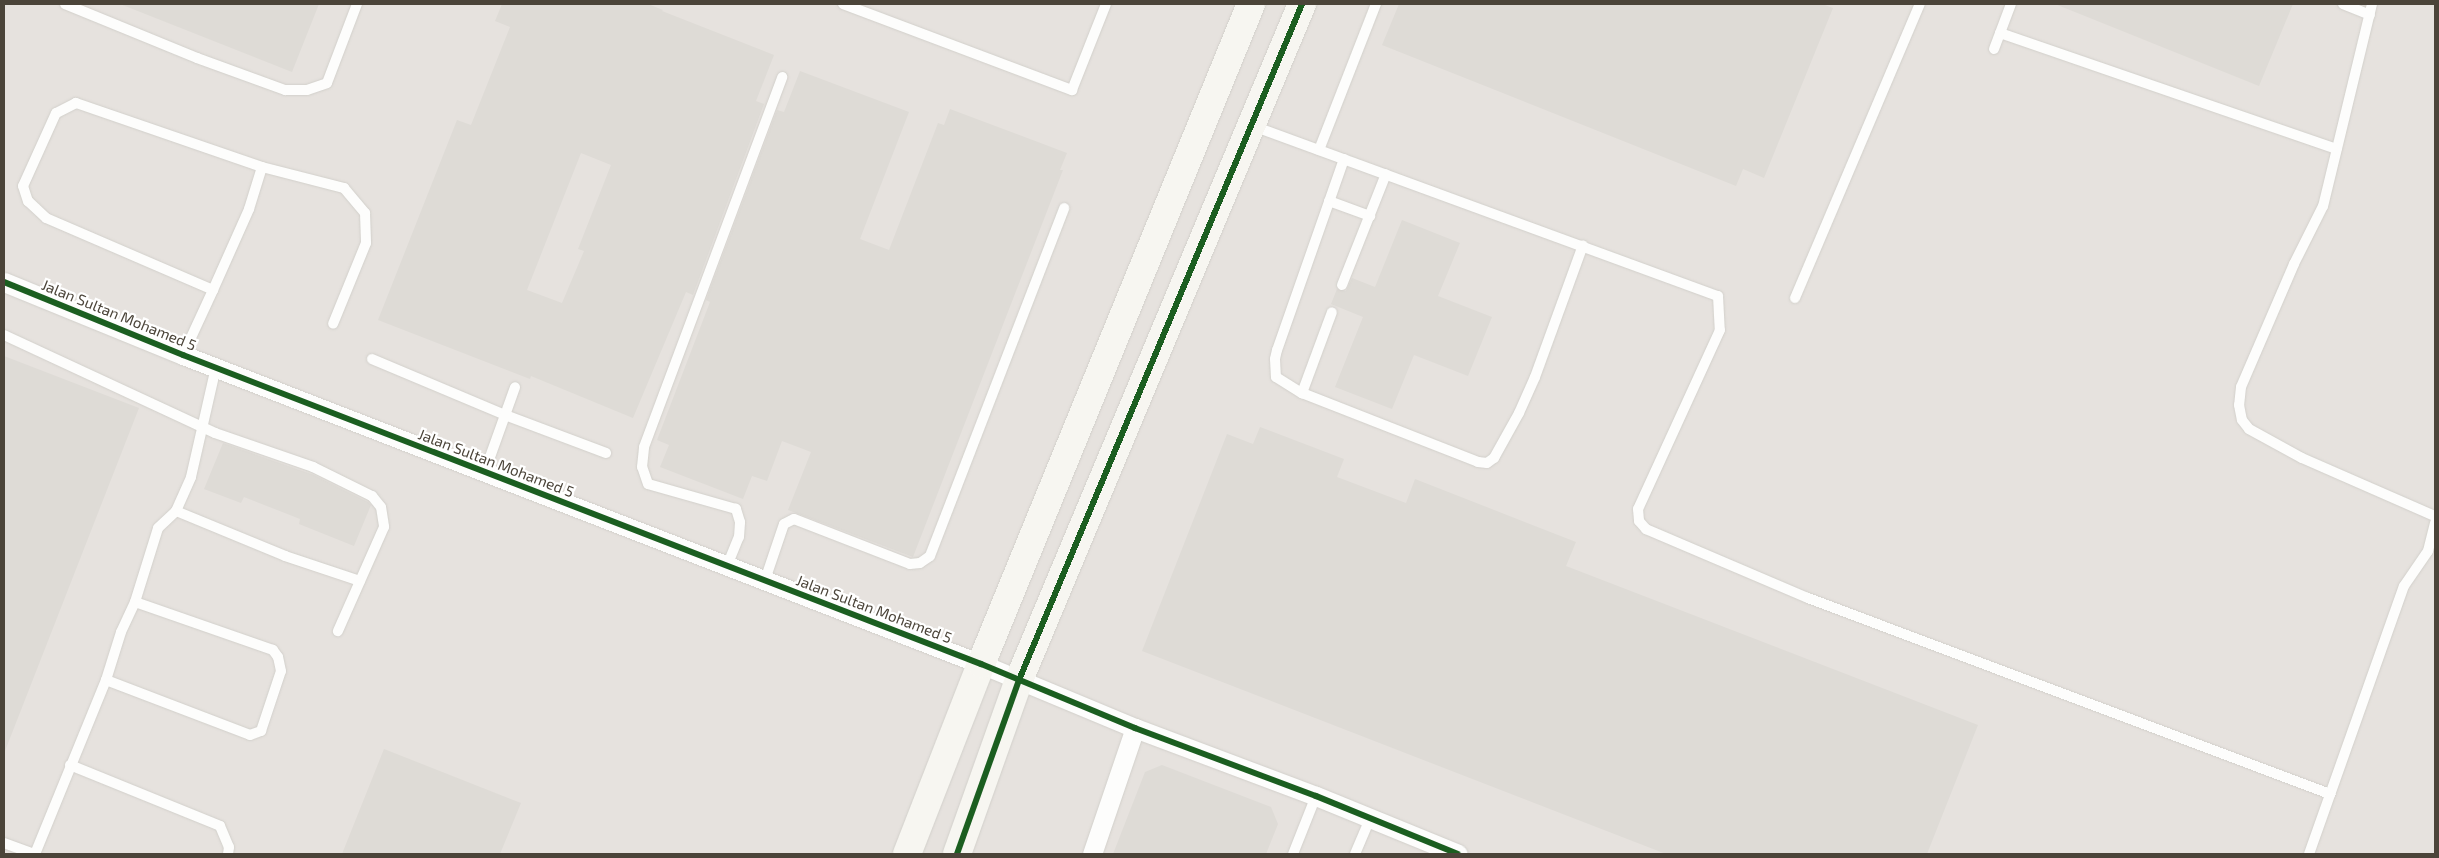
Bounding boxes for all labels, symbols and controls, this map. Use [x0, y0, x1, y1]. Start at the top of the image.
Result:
street label: Jalan Sultan Mohamed 5 [39, 276, 199, 354]
street label: Jalan Sultan Mohamed 5 [416, 425, 576, 501]
street label: Jalan Sultan Mohamed 5 [794, 571, 954, 647]

